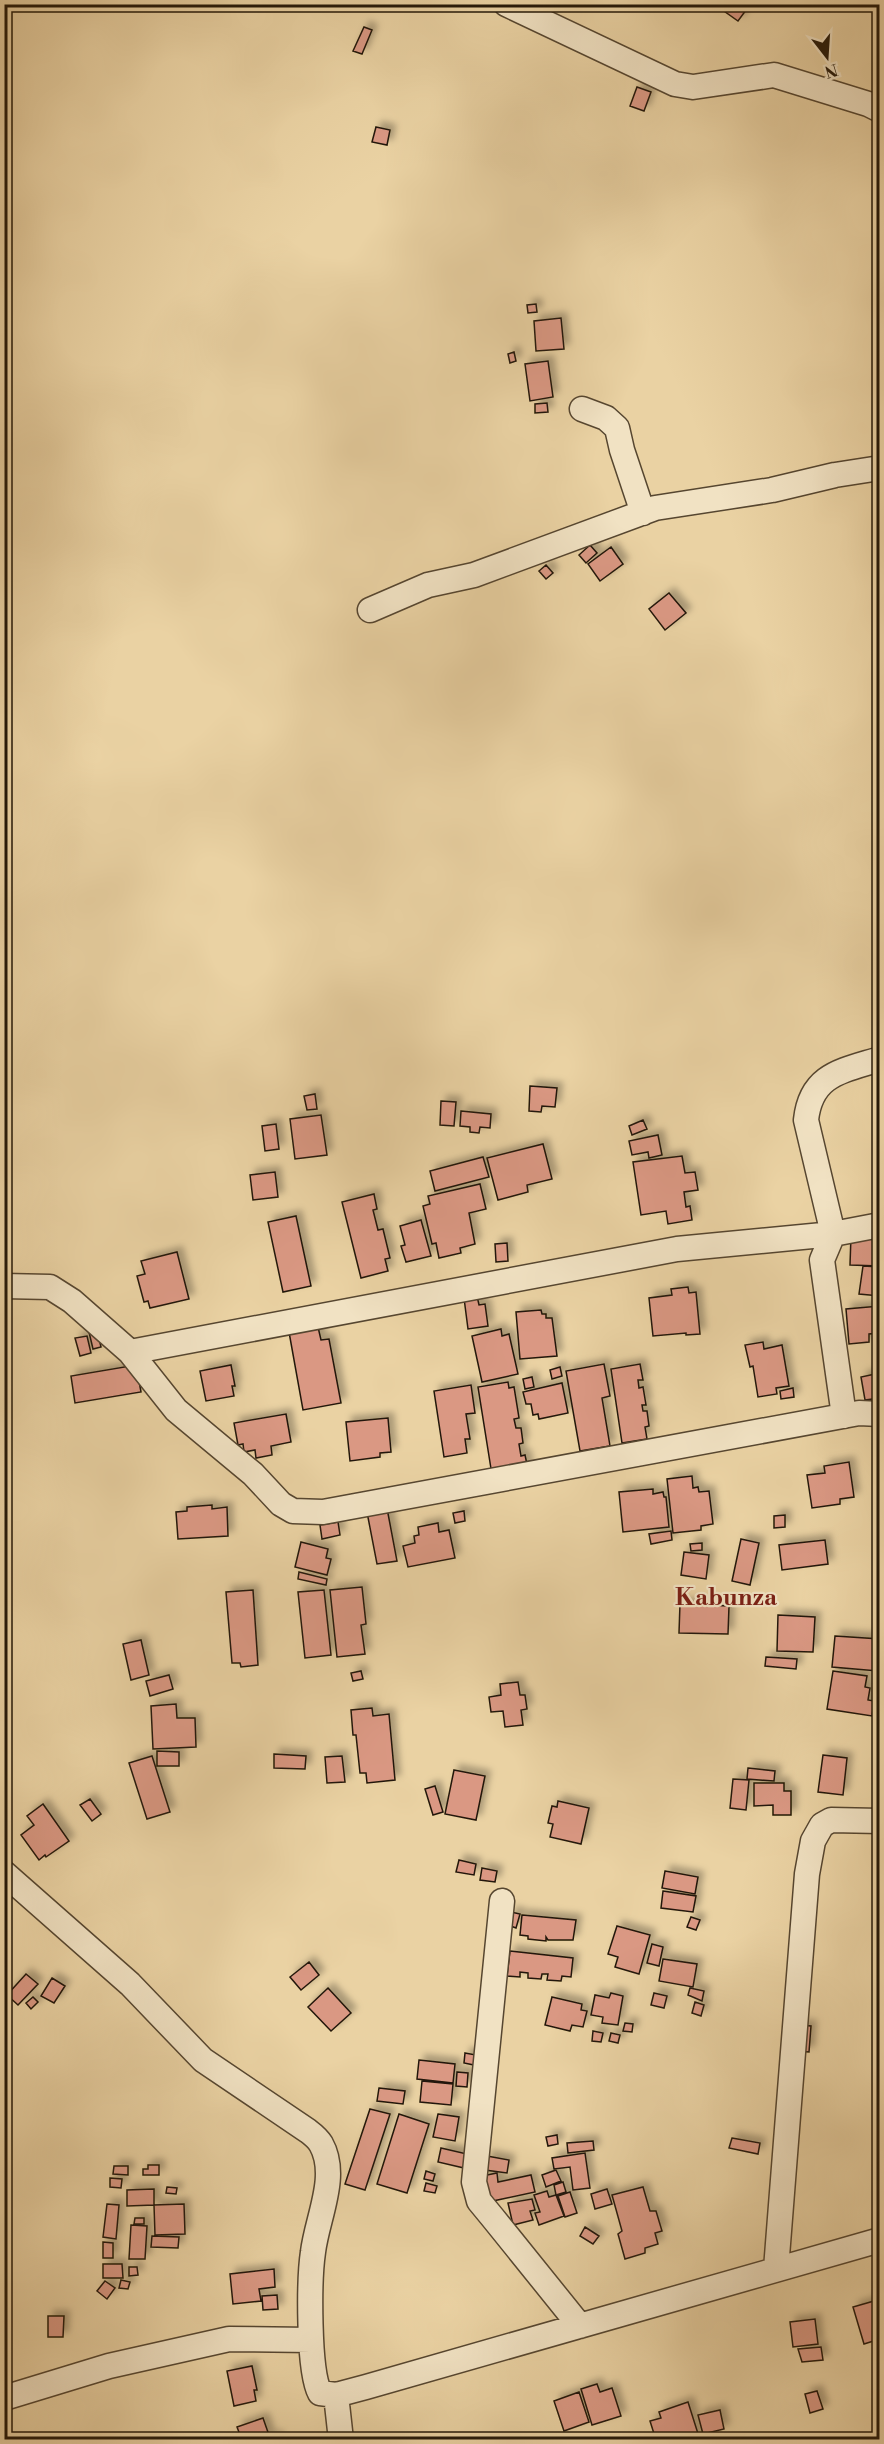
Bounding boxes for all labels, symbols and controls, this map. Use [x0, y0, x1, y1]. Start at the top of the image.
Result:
north arrow [797, 27, 857, 87]
text: N [822, 59, 840, 82]
district label: Kabunza [675, 1583, 778, 1613]

